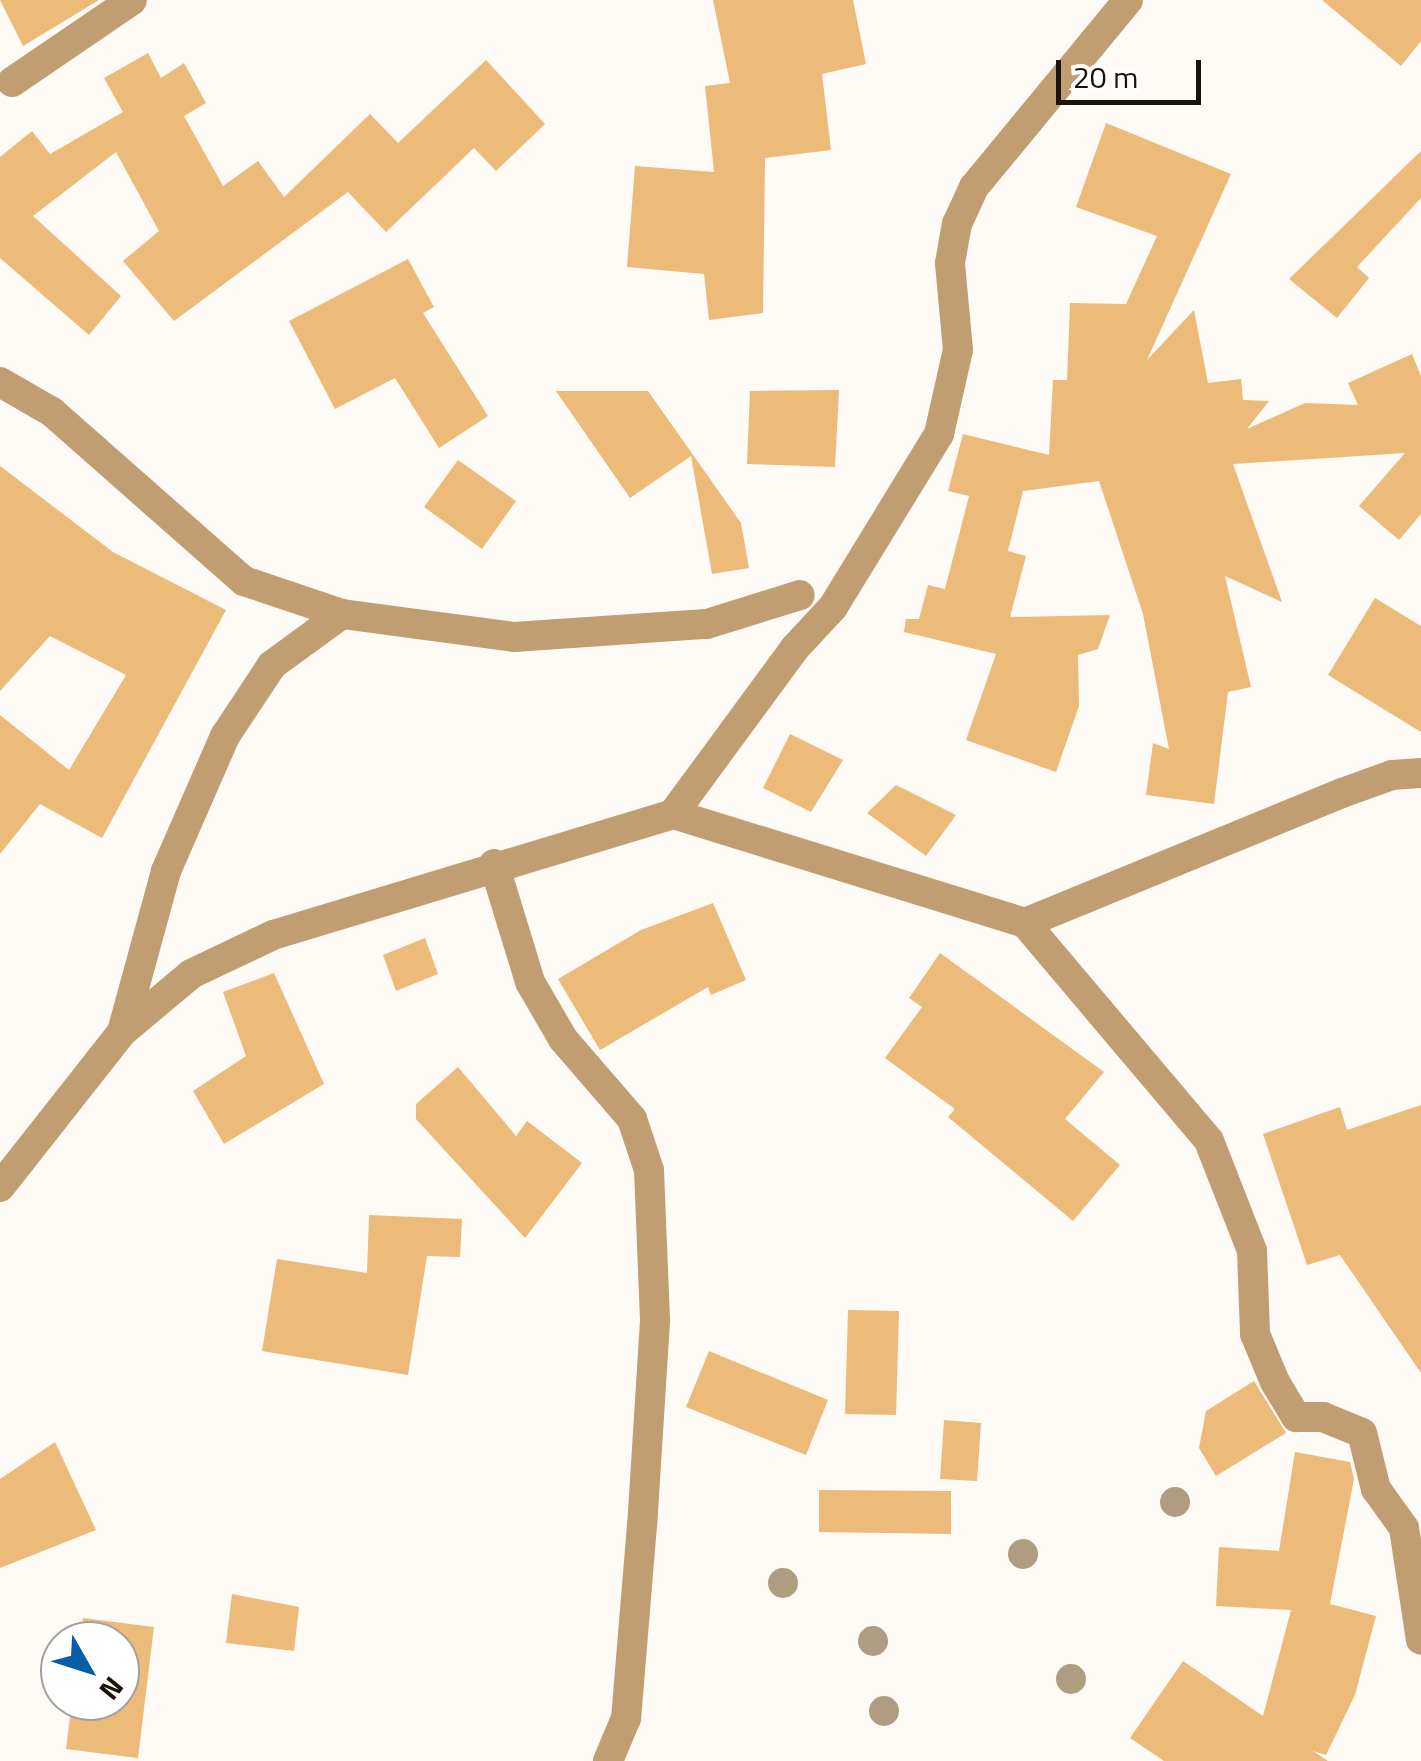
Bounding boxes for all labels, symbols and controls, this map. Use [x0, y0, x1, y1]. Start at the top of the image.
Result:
scale bar [1061, 40, 1206, 102]
text: 20 m [1073, 54, 1138, 100]
north arrow [40, 1621, 140, 1721]
text: N [89, 1668, 135, 1710]

